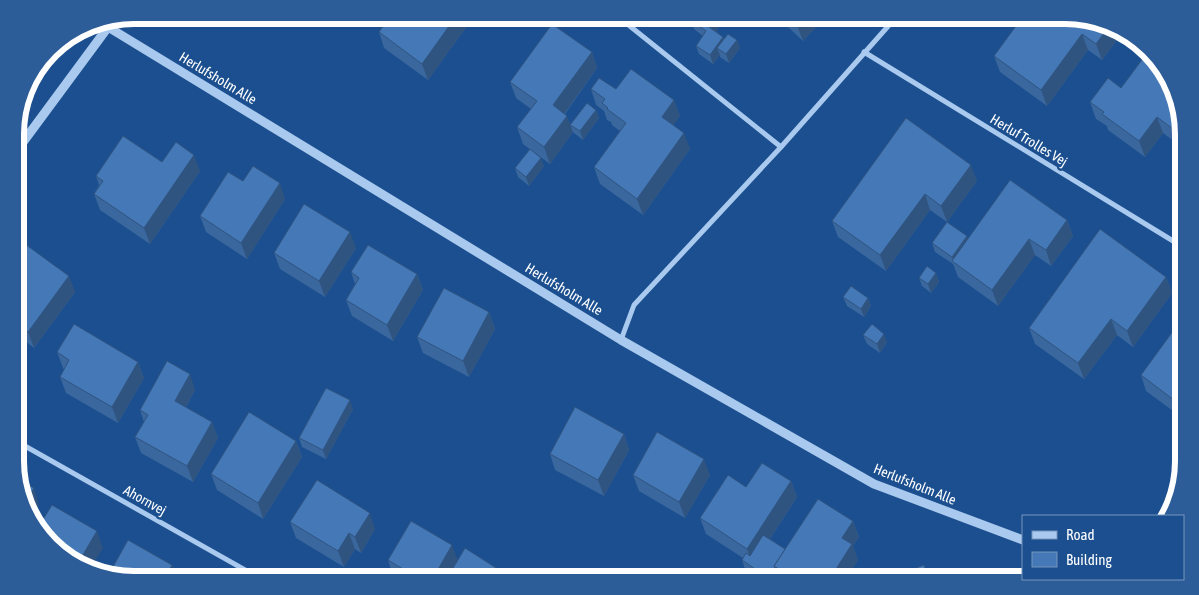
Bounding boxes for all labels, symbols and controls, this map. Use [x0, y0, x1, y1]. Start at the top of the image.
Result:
street label: Herlufsholm Alle [176, 49, 260, 107]
street label: Herluf Trolles Vej [987, 111, 1071, 169]
street label: Herlufsholm Alle [522, 260, 606, 318]
street label: Herlufsholm Alle [871, 460, 959, 508]
street label: Ahornvej [121, 482, 169, 518]
legend [1022, 515, 1184, 580]
text: Road [1066, 526, 1095, 543]
text: Building [1066, 551, 1112, 568]

